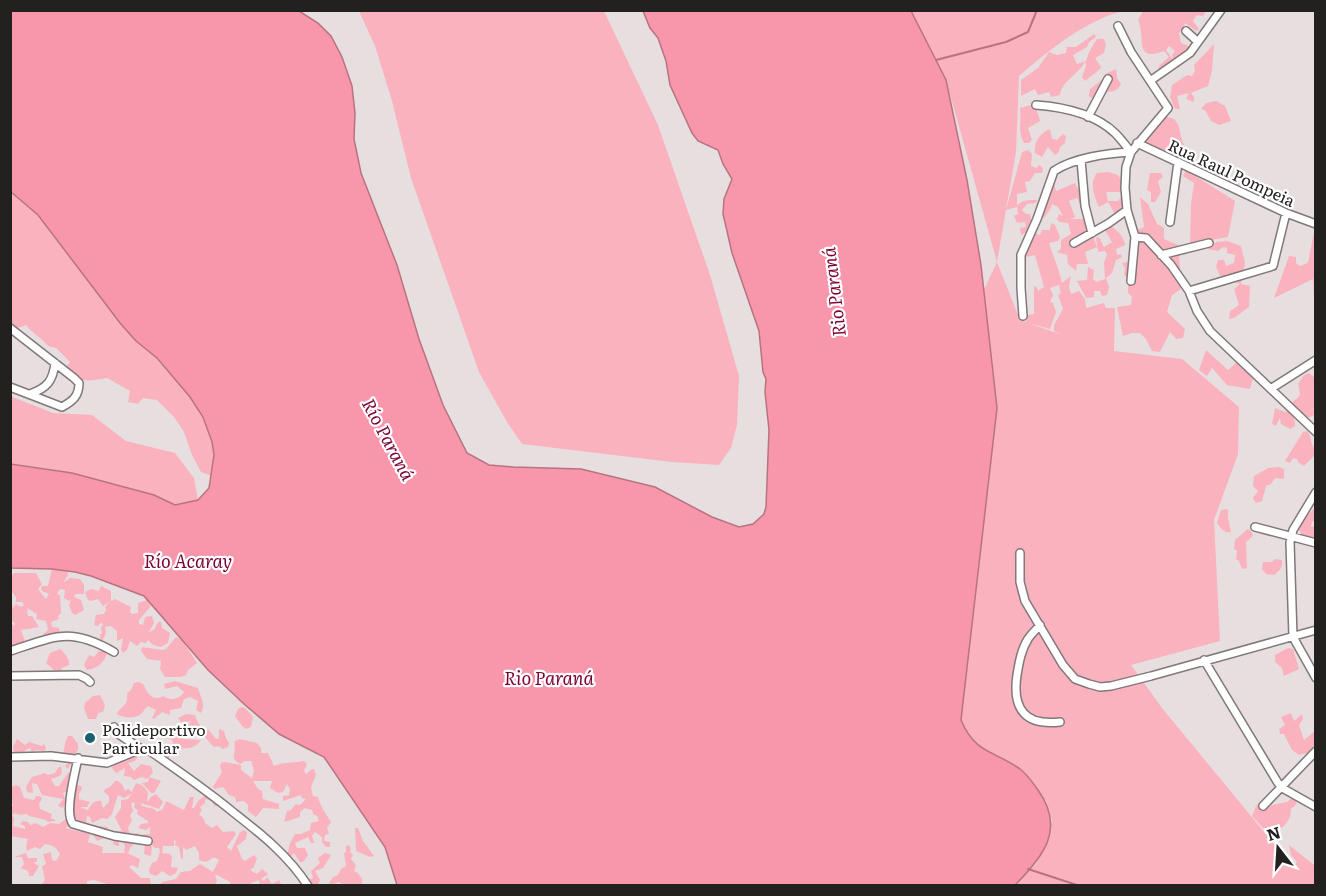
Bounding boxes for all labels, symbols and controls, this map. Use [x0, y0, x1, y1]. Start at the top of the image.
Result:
street label: Rua Raul Pompeia [1165, 132, 1300, 212]
water label: Rio Paraná [814, 245, 852, 338]
water label: Río Paraná [356, 393, 422, 486]
water label: Río Acaray [144, 547, 232, 574]
water label: Rio Paraná [504, 664, 595, 691]
place label: Polideportivo Particular [102, 717, 206, 759]
marker: Polideportivo Particular [83, 731, 97, 745]
north arrow [1248, 818, 1308, 878]
text: N [1263, 819, 1283, 846]

